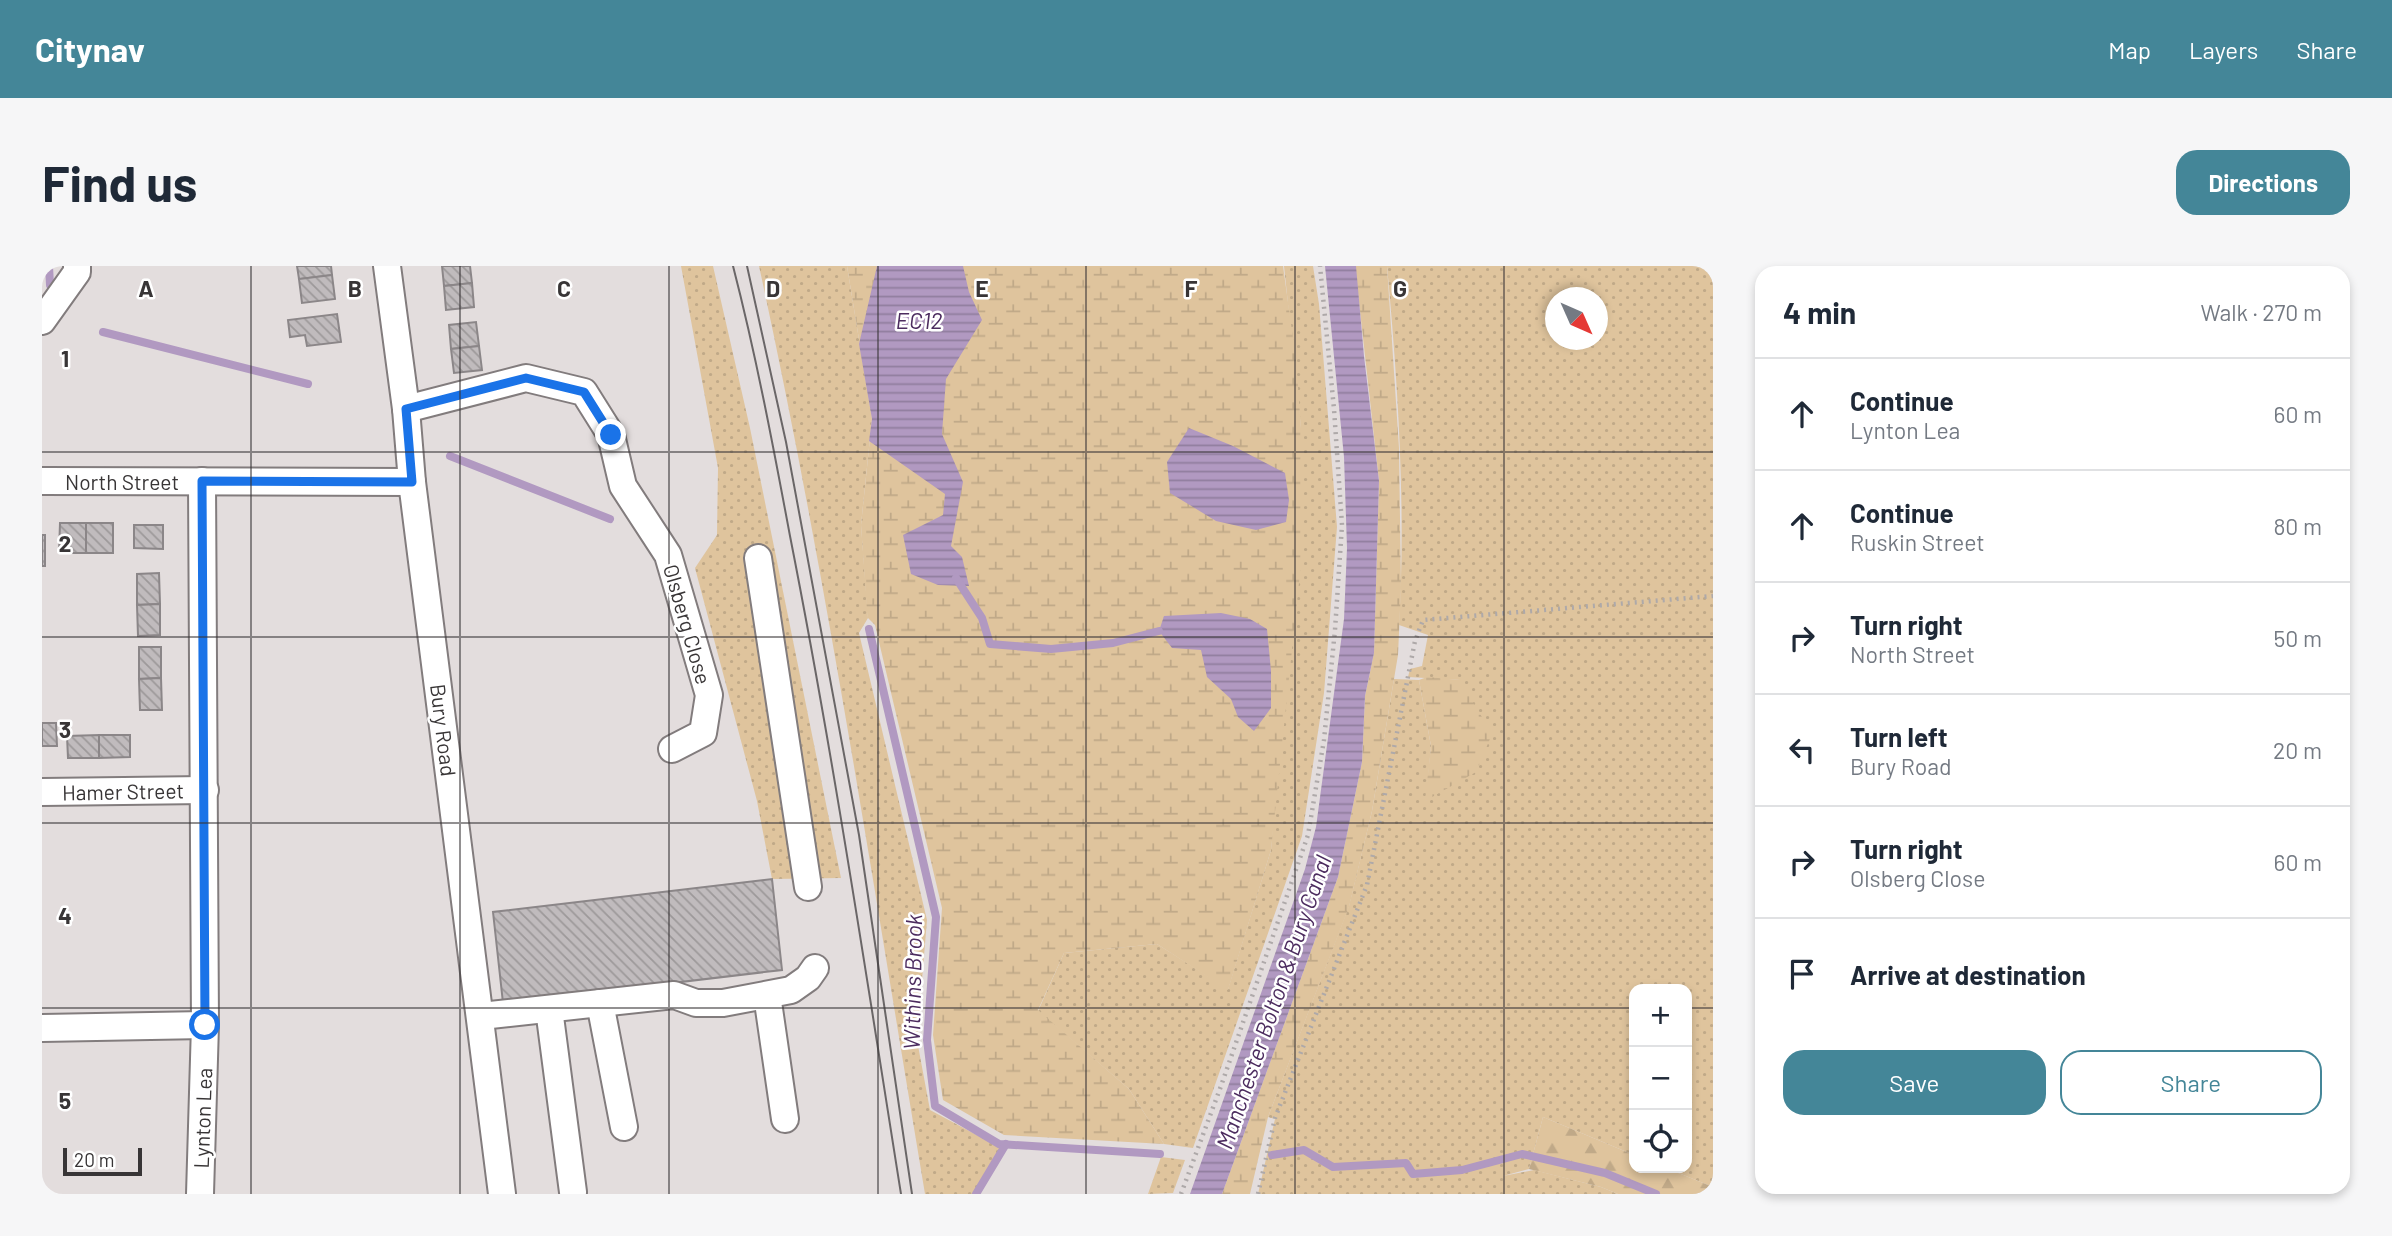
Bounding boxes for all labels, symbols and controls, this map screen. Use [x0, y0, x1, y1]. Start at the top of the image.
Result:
text: Citynav [35, 29, 145, 69]
text: Map [2108, 35, 2151, 64]
text: Layers [2189, 35, 2258, 64]
text: Share [2296, 35, 2357, 64]
button: Directions [2176, 150, 2350, 215]
text: Find us [42, 153, 197, 212]
text: A [138, 274, 154, 302]
text: B [348, 274, 362, 302]
text: C [557, 274, 571, 302]
text: D [766, 274, 780, 302]
text: E [975, 274, 989, 302]
text: F [1185, 274, 1198, 302]
text: G [1393, 274, 1407, 302]
north arrow [1545, 287, 1608, 350]
text: 4 min [1783, 294, 1856, 330]
text: Walk · 270 m [2200, 298, 2322, 326]
water label: EC12 [896, 306, 942, 334]
text: 1 [61, 344, 69, 372]
text: Continue [1850, 385, 1954, 416]
icon: ahead [1783, 395, 1821, 433]
text: 60 m [2274, 400, 2322, 428]
text: Lynton Lea [1850, 416, 1960, 444]
route end [595, 419, 626, 450]
street label: North Street [65, 469, 179, 494]
text: Continue [1850, 497, 1954, 528]
icon: ahead [1783, 507, 1821, 545]
text: 80 m [2273, 512, 2322, 540]
text: Ruskin Street [1850, 528, 1985, 556]
text: 2 [59, 529, 71, 557]
street label: Olsberg Close [659, 561, 717, 687]
text: Turn right [1850, 609, 1963, 640]
icon: right [1783, 619, 1821, 657]
text: 50 m [2274, 624, 2322, 652]
text: North Street [1850, 640, 1975, 668]
street label: Bury Road [426, 682, 462, 778]
text: 3 [59, 715, 71, 743]
text: Turn left [1850, 721, 1948, 752]
icon: left [1783, 731, 1821, 769]
text: 20 m [2273, 736, 2322, 764]
text: Bury Road [1850, 752, 1952, 780]
street label: Hamer Street [62, 777, 184, 805]
text: Turn right [1850, 833, 1963, 864]
icon: right [1783, 843, 1821, 881]
text: 60 m [2274, 848, 2322, 876]
water label: Manchester Bolton & Bury Canal [1209, 851, 1337, 1153]
text: Olsberg Close [1850, 864, 1985, 892]
text: 4 [58, 901, 72, 929]
water label: Withins Brook [897, 914, 927, 1050]
icon: arrive [1783, 955, 1821, 993]
text: Arrive at destination [1850, 959, 2086, 990]
map controls [1629, 984, 1692, 1173]
button: + [1629, 984, 1692, 1047]
route start [189, 1009, 220, 1040]
button: − [1629, 1047, 1692, 1110]
button: Save [1783, 1050, 2046, 1115]
button: Share [2060, 1050, 2322, 1115]
street label: Lynton Lea [188, 1067, 216, 1169]
text: 5 [59, 1086, 71, 1114]
button: locate [1629, 1110, 1692, 1173]
scale bar [63, 1145, 142, 1177]
text: 20 m [74, 1148, 114, 1171]

